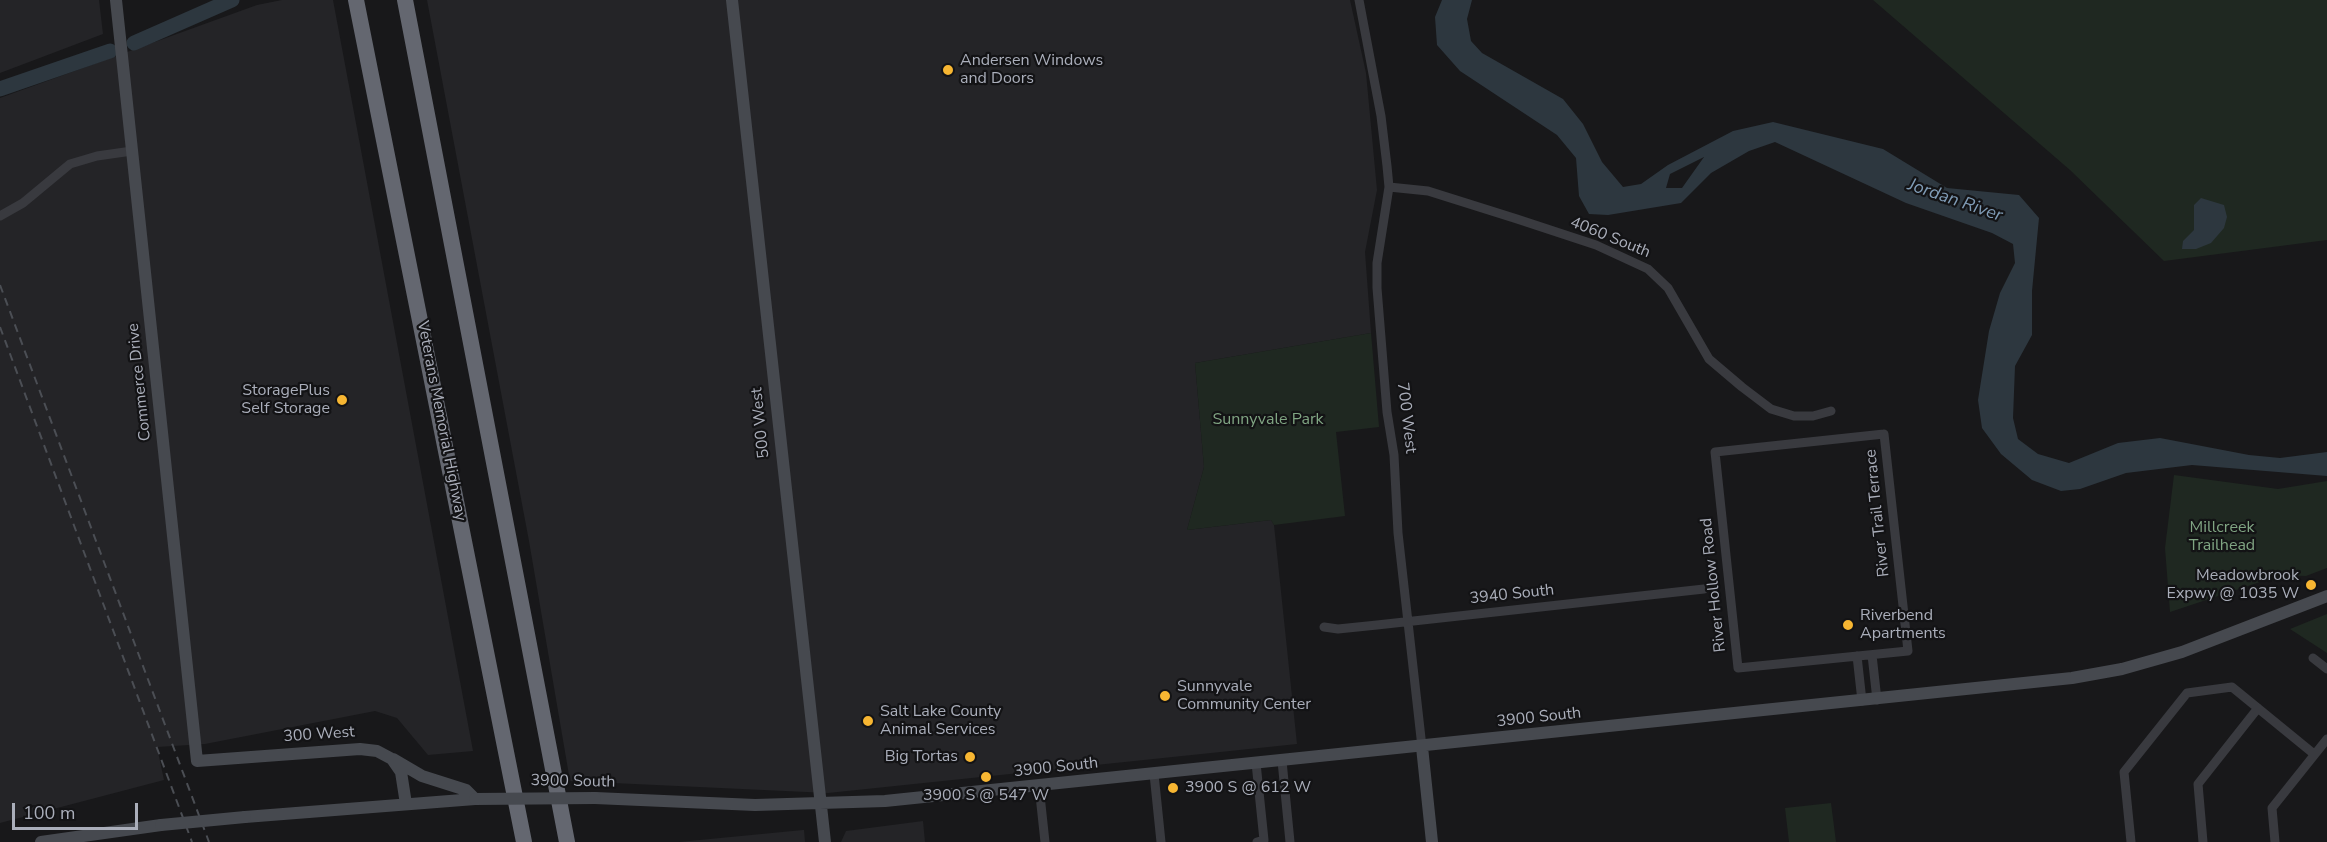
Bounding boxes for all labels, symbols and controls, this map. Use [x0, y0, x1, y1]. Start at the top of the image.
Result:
place label: Andersen Windows and Doors [960, 51, 1103, 89]
marker: Andersen Windows and Doors [941, 63, 955, 77]
water label: Jordan River [1905, 175, 2005, 227]
street label: 4060 South [1567, 213, 1653, 263]
street label: Veterans Memorial Highway [412, 319, 470, 523]
street label: Commerce Drive [124, 322, 156, 442]
place label: StoragePlus Self Storage [241, 381, 330, 419]
street label: 700 West [1392, 381, 1420, 455]
street label: 500 West [748, 387, 774, 459]
marker: StoragePlus Self Storage [335, 393, 349, 407]
park label: Sunnyvale Park [1212, 410, 1324, 430]
street label: River Trail Terrace [1862, 448, 1894, 578]
street label: River Hollow Road [1697, 517, 1731, 653]
park label: Millcreek Trailhead [2189, 518, 2255, 556]
place label: Meadowbrook Expwy @ 1035 W [2167, 566, 2299, 604]
marker: Meadowbrook Expwy @ 1035 W [2304, 578, 2318, 592]
street label: 3940 South [1469, 581, 1555, 609]
place label: Riverbend Apartments [1860, 606, 1946, 644]
marker: Riverbend Apartments [1841, 618, 1855, 632]
place label: Sunnyvale Community Center [1177, 677, 1311, 715]
marker: Sunnyvale Community Center [1158, 689, 1172, 703]
place label: Salt Lake County Animal Services [880, 702, 1001, 740]
street label: 3900 South [1496, 704, 1582, 732]
marker: Salt Lake County Animal Services [861, 714, 875, 728]
street label: 300 West [283, 723, 355, 747]
place label: Big Tortas [885, 747, 958, 767]
marker: Big Tortas [963, 750, 977, 764]
street label: 3900 South [1013, 754, 1099, 782]
marker: 3900 S @ 547 W [979, 770, 993, 784]
street label: 3900 South [530, 772, 616, 792]
place label: 3900 S @ 612 W [1185, 778, 1311, 798]
marker: 3900 S @ 612 W [1166, 781, 1180, 795]
place label: 3900 S @ 547 W [923, 786, 1049, 806]
scale bar [15, 791, 141, 829]
text: 100 m [23, 801, 75, 825]

